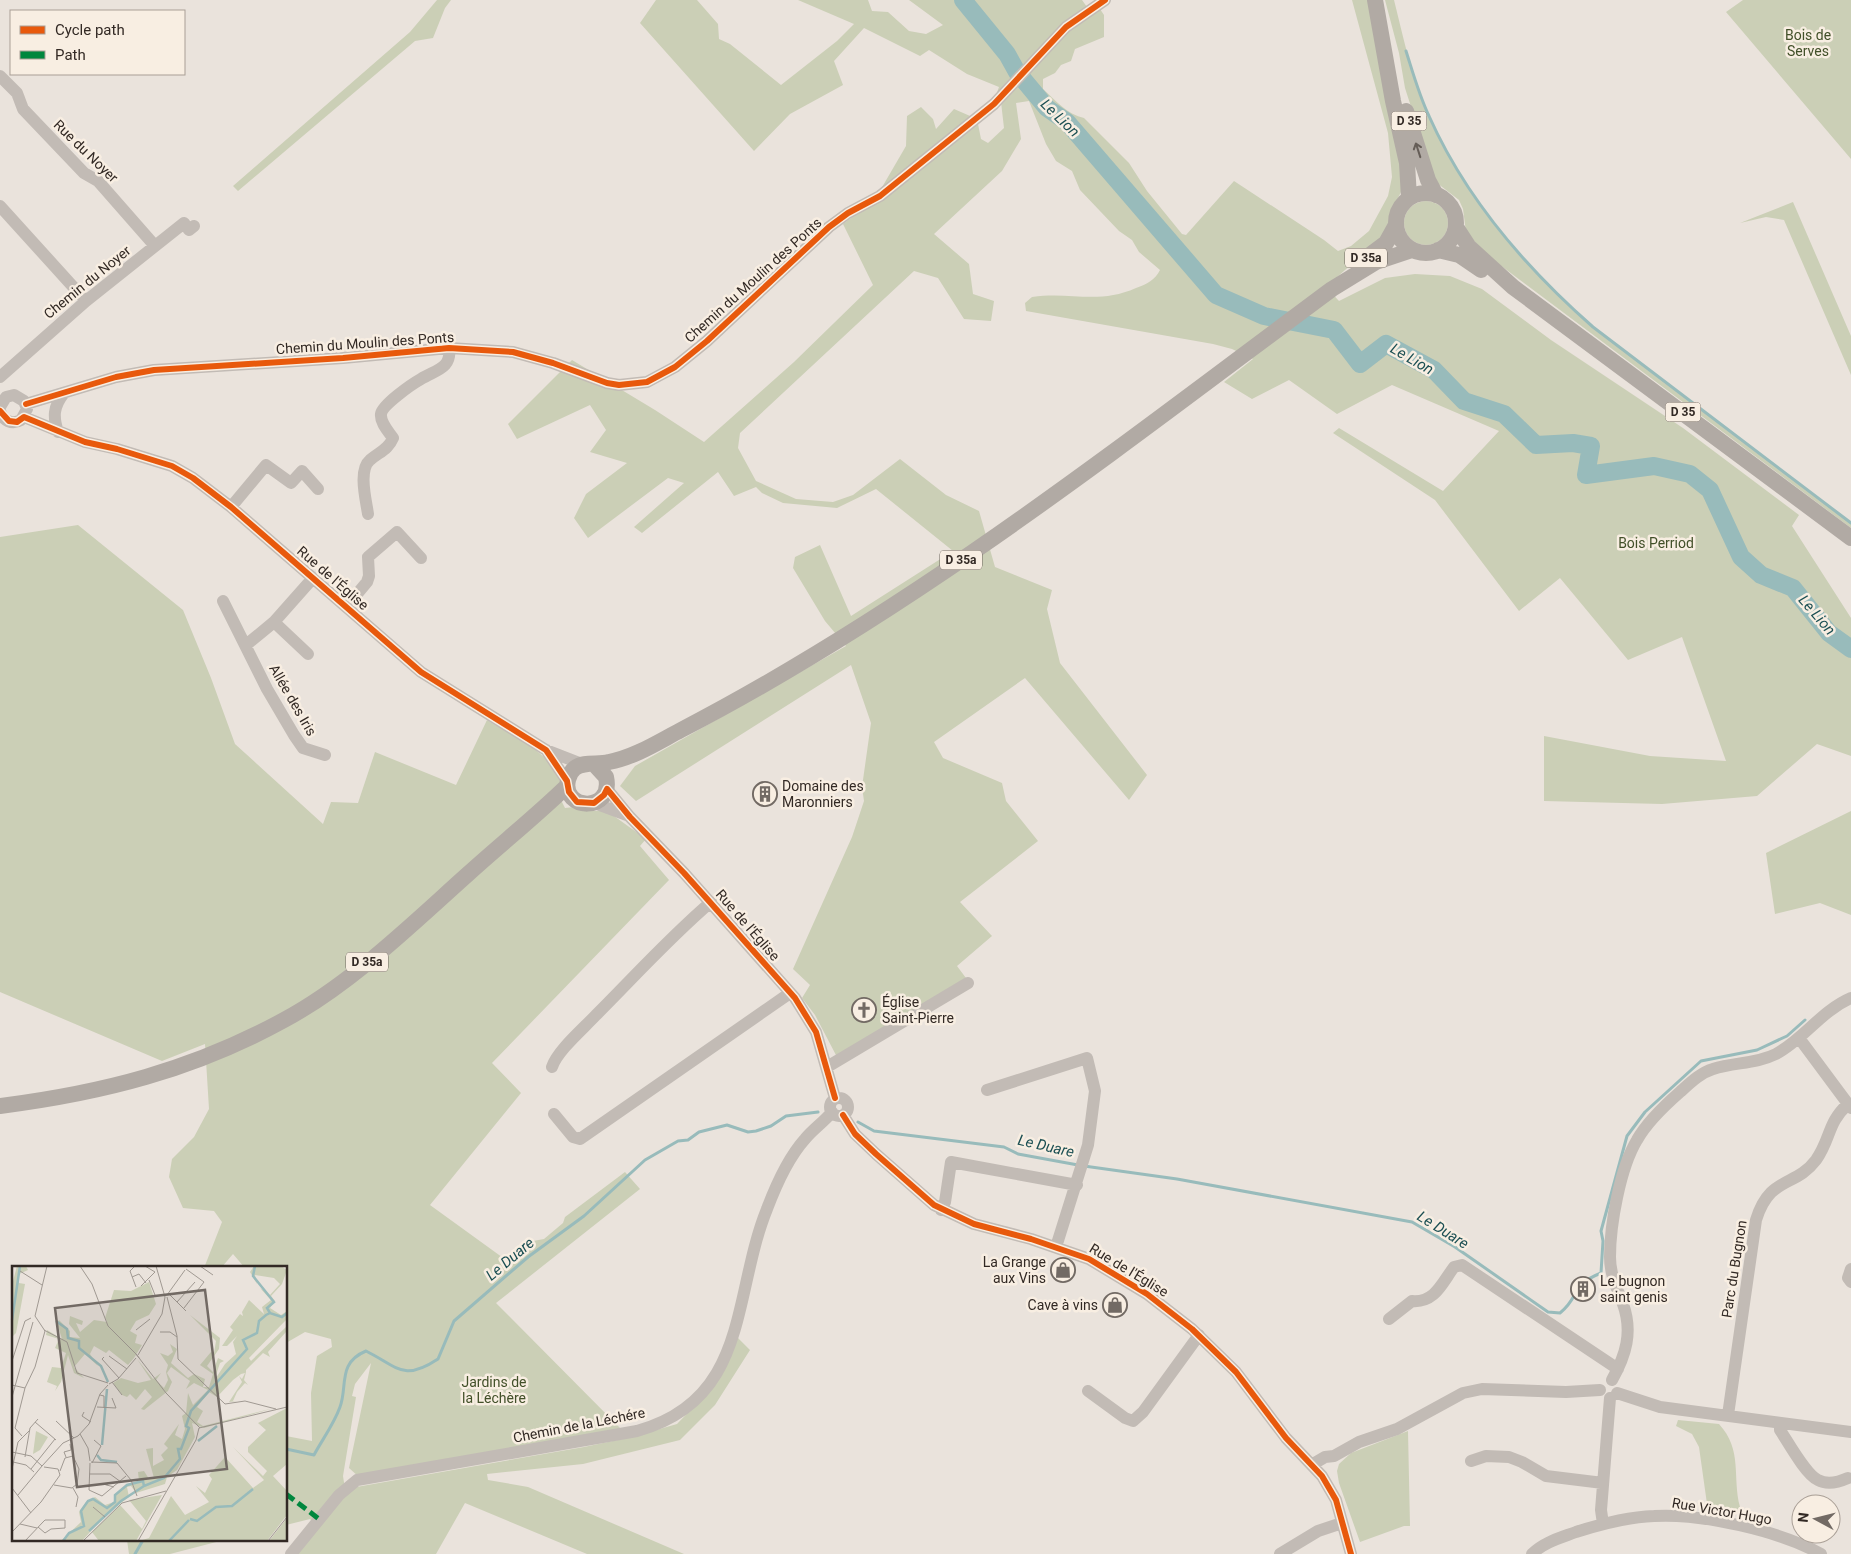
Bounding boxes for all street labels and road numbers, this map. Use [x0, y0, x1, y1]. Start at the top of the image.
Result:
road number: D 35 [1392, 112, 1426, 130]
street label: Rue du Noyer [51, 116, 122, 186]
street label: Chemin du Moulin des Ponts [681, 214, 825, 346]
street label: Chemin du Noyer [40, 242, 134, 322]
road number: D 35a [1345, 248, 1387, 268]
street label: Chemin du Moulin des Ponts [275, 329, 455, 357]
road number: D 35 [1666, 402, 1700, 422]
street label: Rue de l'Église [294, 542, 373, 613]
road number: D 35a [940, 550, 982, 570]
street label: Allée des Iris [266, 662, 320, 738]
street label: Rue de l'Église [713, 885, 784, 964]
road number: D 35a [346, 952, 388, 972]
street label: Parc du Bugnon [1718, 1219, 1750, 1319]
street label: Rue de l'Église [1087, 1239, 1172, 1300]
street label: Chemin de la Léchére [512, 1404, 646, 1446]
street label: Rue Victor Hugo [1671, 1494, 1773, 1528]

